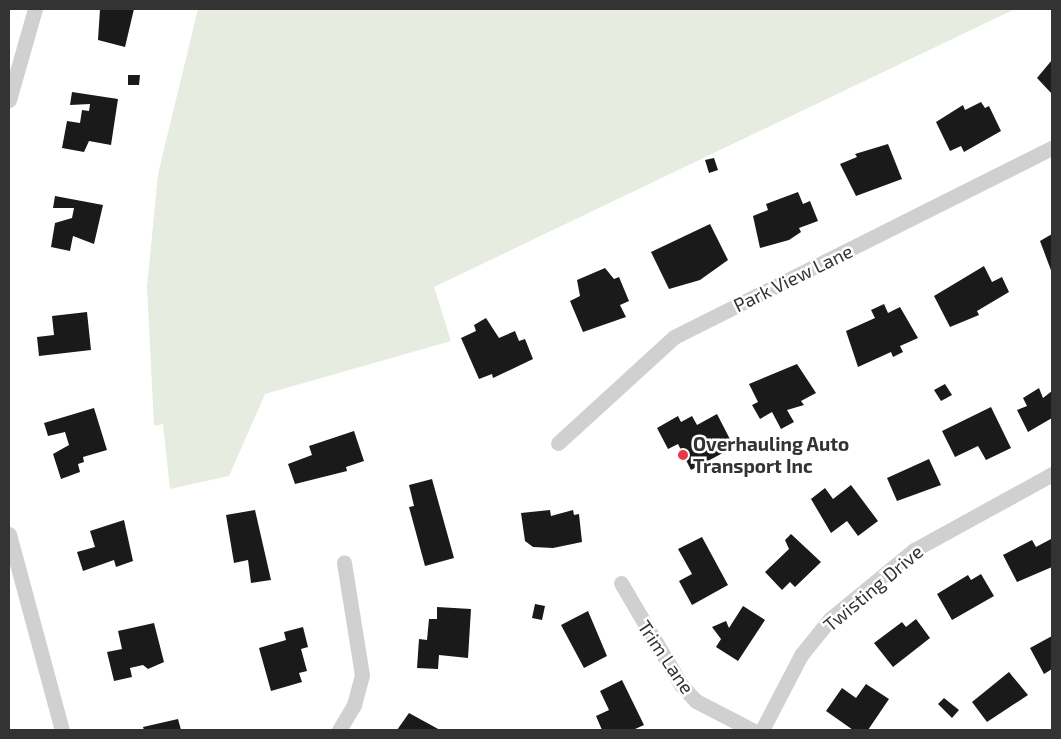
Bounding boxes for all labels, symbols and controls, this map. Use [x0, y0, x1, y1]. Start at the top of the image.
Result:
street label: Park View Lane [729, 239, 857, 317]
place label: Overhauling Auto Transport Inc [693, 433, 850, 477]
marker: Overhauling Auto Transport Inc [677, 449, 689, 461]
street label: Twisting Drive [819, 540, 927, 636]
street label: Trim Lane [633, 616, 699, 698]

